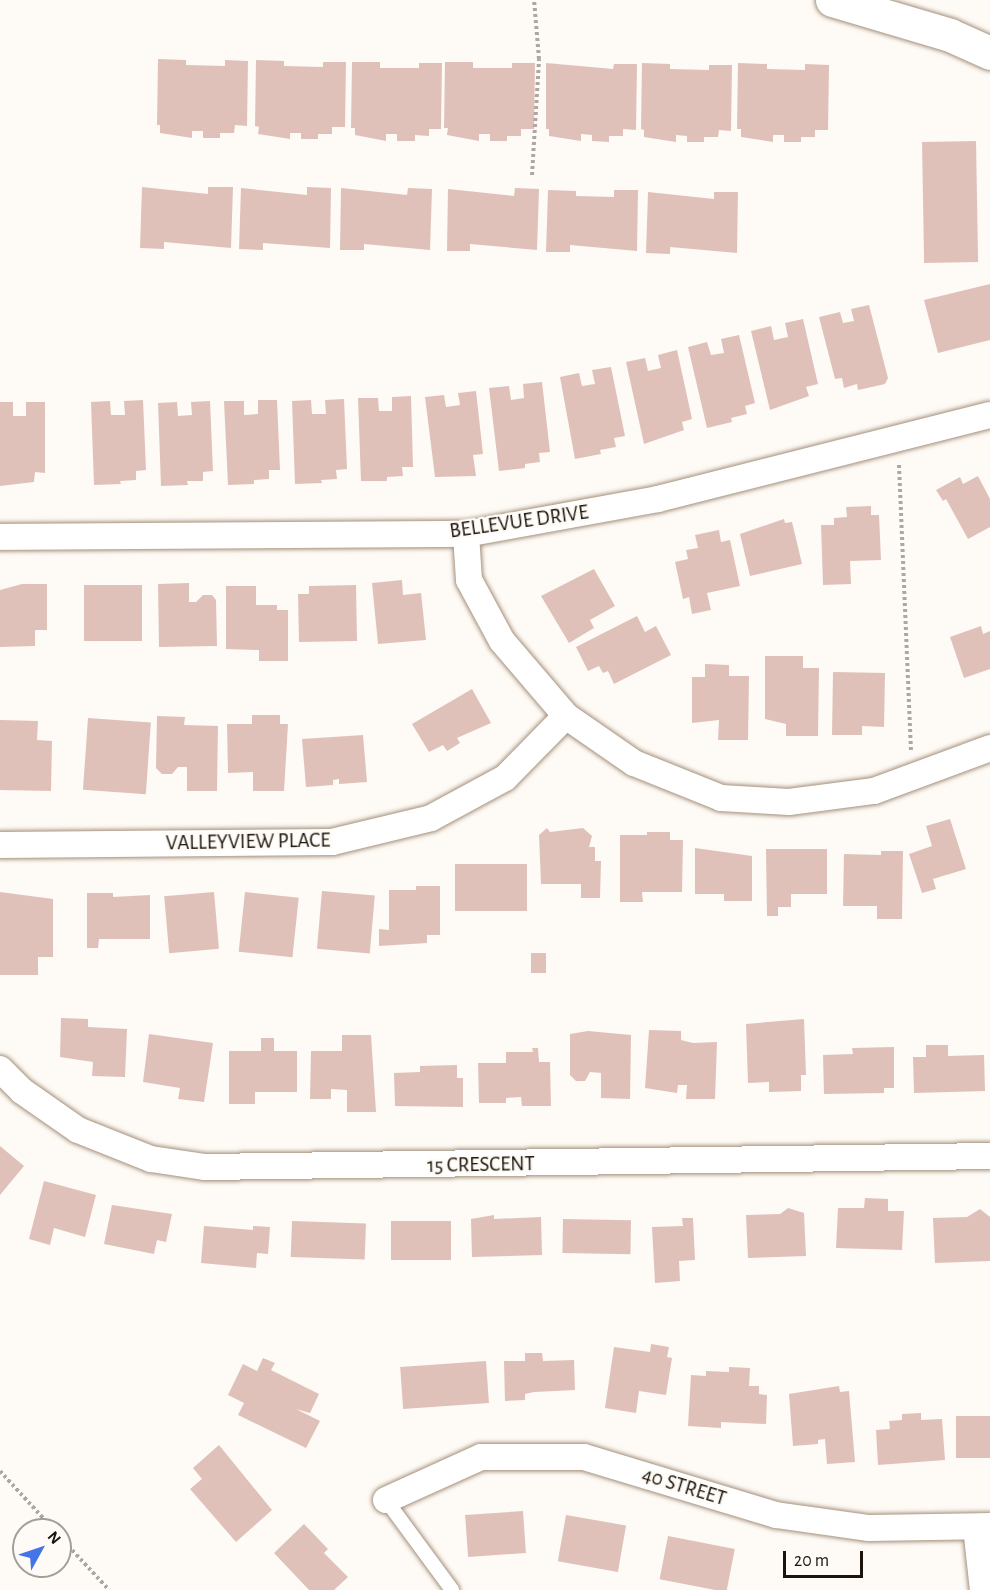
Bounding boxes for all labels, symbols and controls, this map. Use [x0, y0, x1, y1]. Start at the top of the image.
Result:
street label: BELLEVUE DRIVE [448, 500, 590, 544]
street label: VALLEYVIEW PLACE [166, 828, 330, 856]
street label: 15 CRESCENT [427, 1151, 535, 1179]
street label: 40 STREET [639, 1462, 729, 1512]
north arrow [12, 1518, 72, 1578]
text: N [45, 1528, 64, 1547]
scale bar [786, 1539, 866, 1577]
text: 20 m [794, 1552, 829, 1570]

